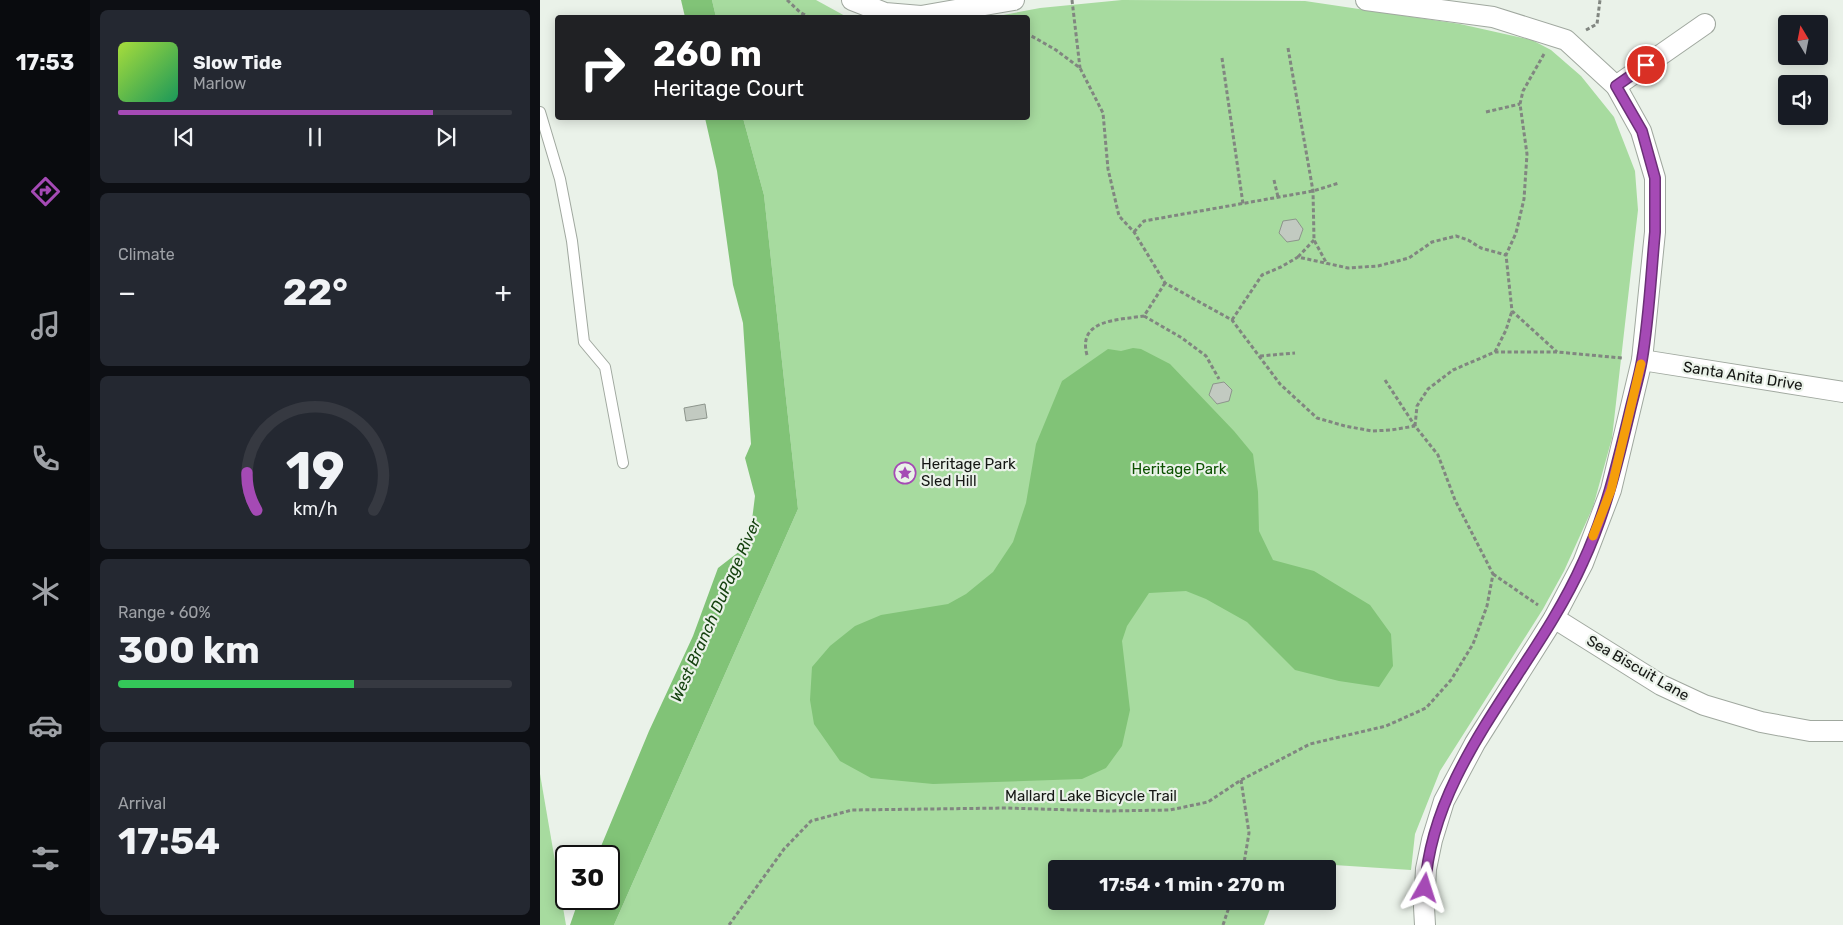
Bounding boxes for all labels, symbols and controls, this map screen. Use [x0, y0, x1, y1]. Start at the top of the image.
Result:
north arrow [1778, 15, 1828, 65]
map controls [1778, 15, 1828, 125]
text: 260 m [653, 33, 762, 75]
icon: right [570, 35, 635, 100]
pin [1625, 44, 1667, 86]
text: 17:53 [16, 49, 74, 76]
text: Slow Tide [193, 51, 282, 74]
icon: arrive [1632, 51, 1660, 79]
text: Marlow [193, 74, 246, 93]
text: Heritage Court [653, 75, 804, 102]
button: sound [1778, 75, 1828, 125]
icon: previous [170, 123, 198, 151]
icon: pause [301, 123, 329, 151]
icon: next [432, 123, 460, 151]
icon: directions [28, 174, 63, 209]
text: Climate [118, 245, 175, 264]
text: 22° [283, 269, 348, 315]
text: − [118, 276, 136, 309]
text: + [495, 276, 512, 309]
icon: music [28, 308, 63, 343]
street label: Santa Anita Drive [1682, 358, 1804, 394]
text: 19 [285, 440, 345, 502]
icon: phone [28, 441, 63, 476]
place label: Heritage Park Sled Hill [921, 455, 1016, 490]
park label: Heritage Park [1132, 460, 1227, 478]
place icon: Heritage Park Sled Hill [893, 461, 917, 485]
text: km/h [293, 498, 337, 519]
water label: West Branch DuPage River [666, 515, 765, 705]
icon: climate [28, 574, 63, 609]
text: Range · 60% [118, 603, 211, 622]
text: 300 km [118, 627, 260, 673]
street label: Sea Biscuit Lane [1583, 631, 1693, 705]
icon: car [28, 708, 63, 743]
street label: Mallard Lake Bicycle Trail [1005, 787, 1177, 805]
text: Arrival [118, 794, 166, 813]
text: 17:54 [118, 818, 220, 864]
icon: filters [28, 841, 63, 876]
speed limit sign: 30 [555, 845, 620, 910]
position arrow [1398, 861, 1450, 913]
text: 17:54 · 1 min · 270 m [1099, 873, 1285, 896]

